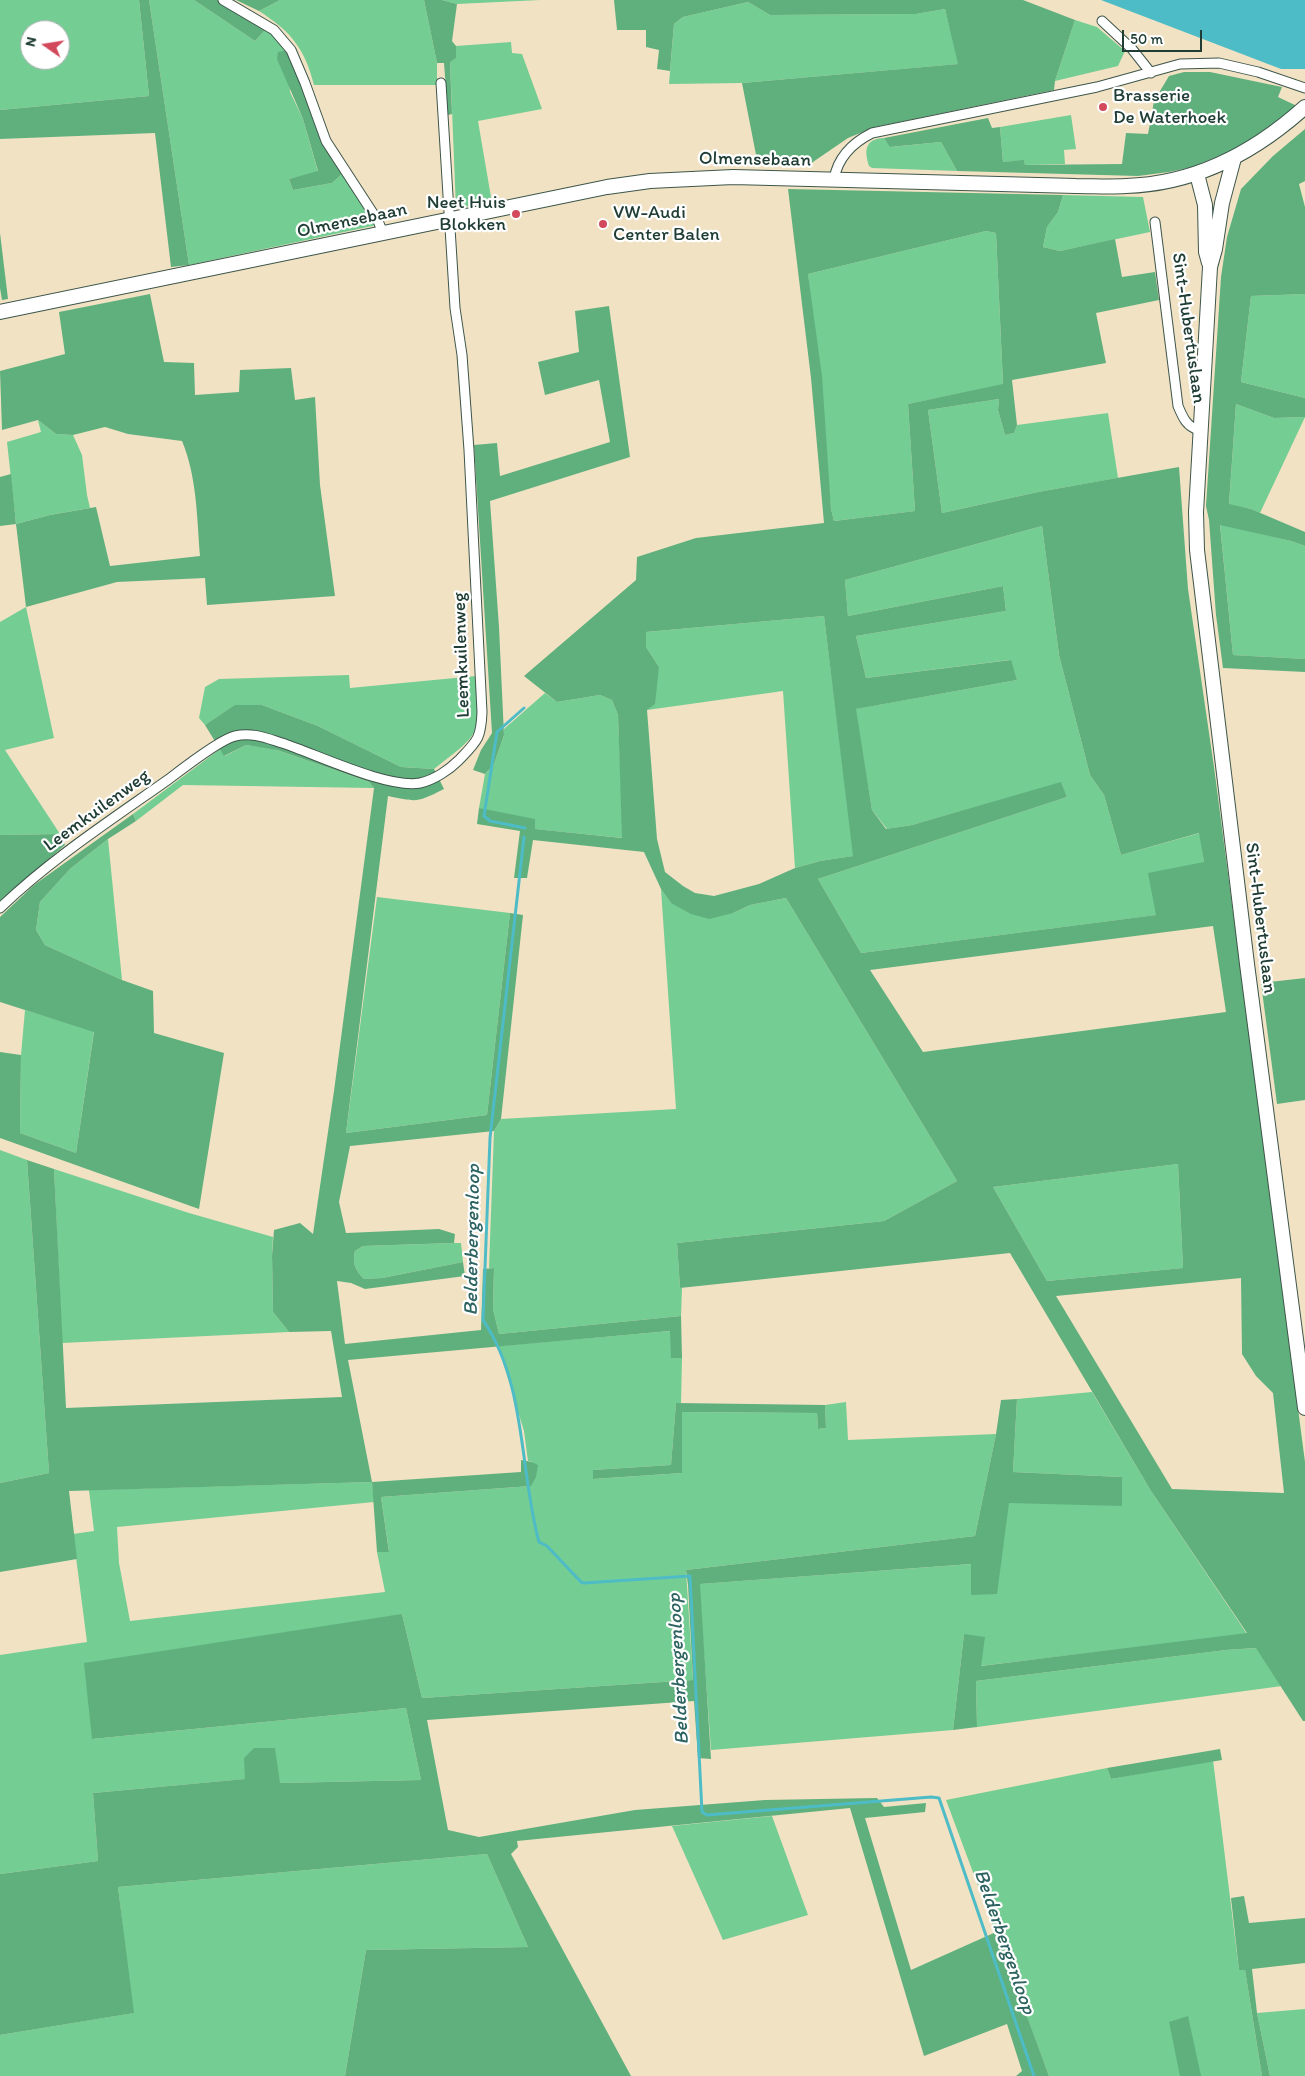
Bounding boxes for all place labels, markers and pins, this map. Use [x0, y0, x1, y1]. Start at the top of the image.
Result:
place label: Brasserie De Waterhoek [1113, 85, 1226, 129]
marker: Brasserie De Waterhoek [1097, 101, 1109, 113]
place label: Neet Huis Blokken [427, 192, 506, 236]
place label: VW-Audi Center Balen [613, 202, 720, 246]
marker: Neet Huis Blokken [510, 208, 522, 220]
marker: VW-Audi Center Balen [597, 218, 609, 230]

